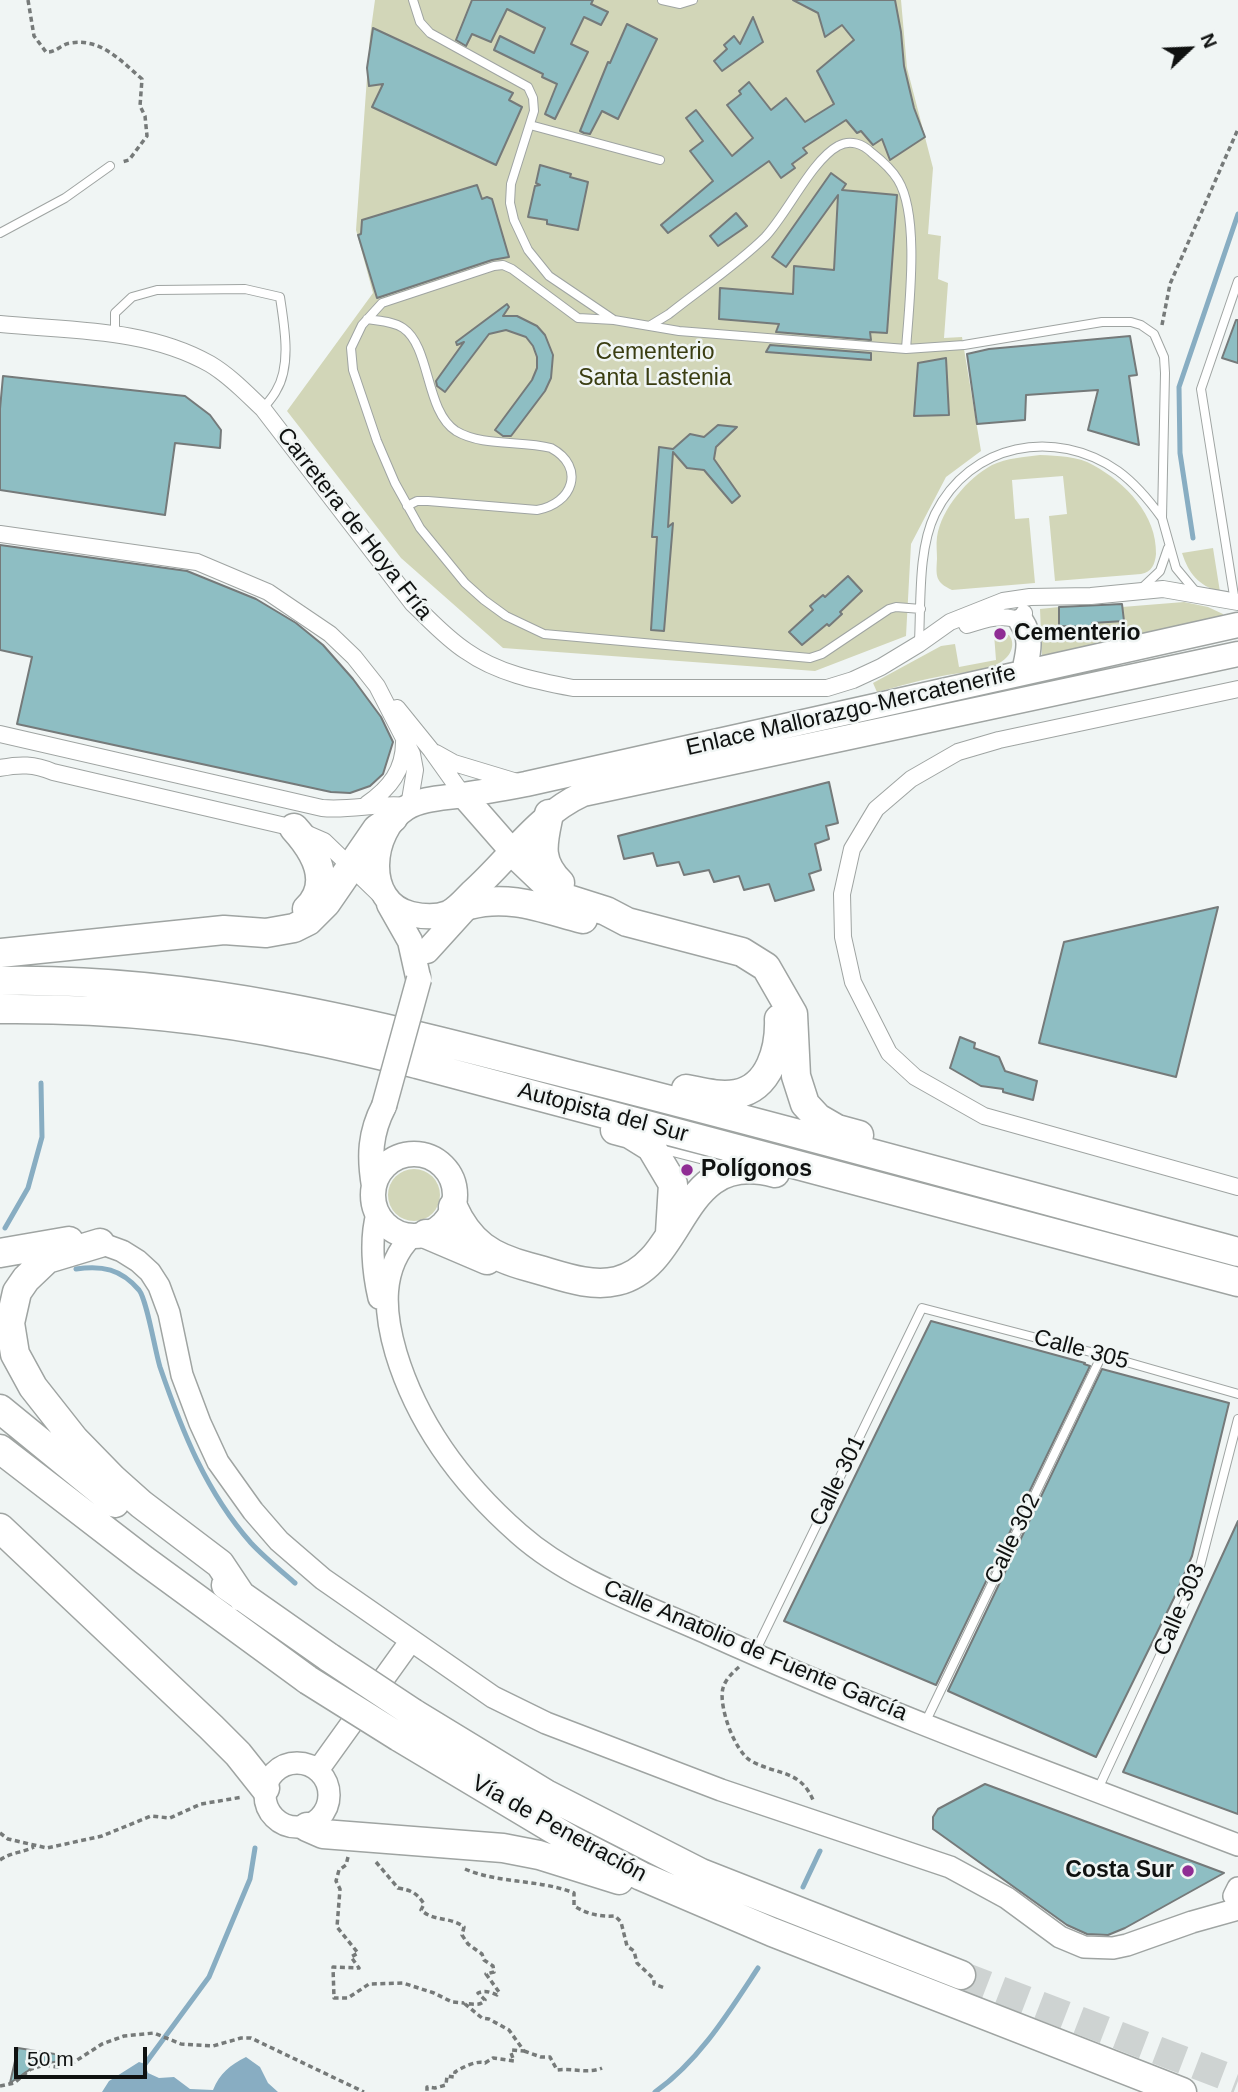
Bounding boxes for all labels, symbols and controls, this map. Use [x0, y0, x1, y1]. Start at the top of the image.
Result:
north arrow [1154, 14, 1224, 84]
text: N [1196, 30, 1221, 51]
park label: Cementerio Santa Lastenia [578, 339, 732, 393]
street label: Carretera de Hoya Fría [270, 422, 438, 626]
place label: Cementerio [1014, 620, 1141, 648]
marker: Cementerio [992, 626, 1008, 642]
street label: Enlace Mallorazgo-Mercatenerife [683, 660, 1019, 762]
street label: Autopista del Sur [515, 1077, 691, 1149]
place label: Polígonos [701, 1156, 812, 1184]
marker: Polígonos [679, 1162, 695, 1178]
street label: Calle 305 [1030, 1324, 1132, 1376]
street label: Calle 301 [804, 1431, 872, 1531]
street label: Calle 302 [979, 1489, 1047, 1589]
street label: Calle 303 [1148, 1560, 1212, 1660]
street label: Calle Anatolio de Fuente García [599, 1574, 911, 1728]
street label: Vía de Penetración [467, 1770, 651, 1888]
place label: Costa Sur [1065, 1857, 1174, 1885]
marker: Costa Sur [1180, 1863, 1196, 1879]
scale bar [18, 2032, 150, 2076]
text: 50 m [27, 2047, 74, 2070]

